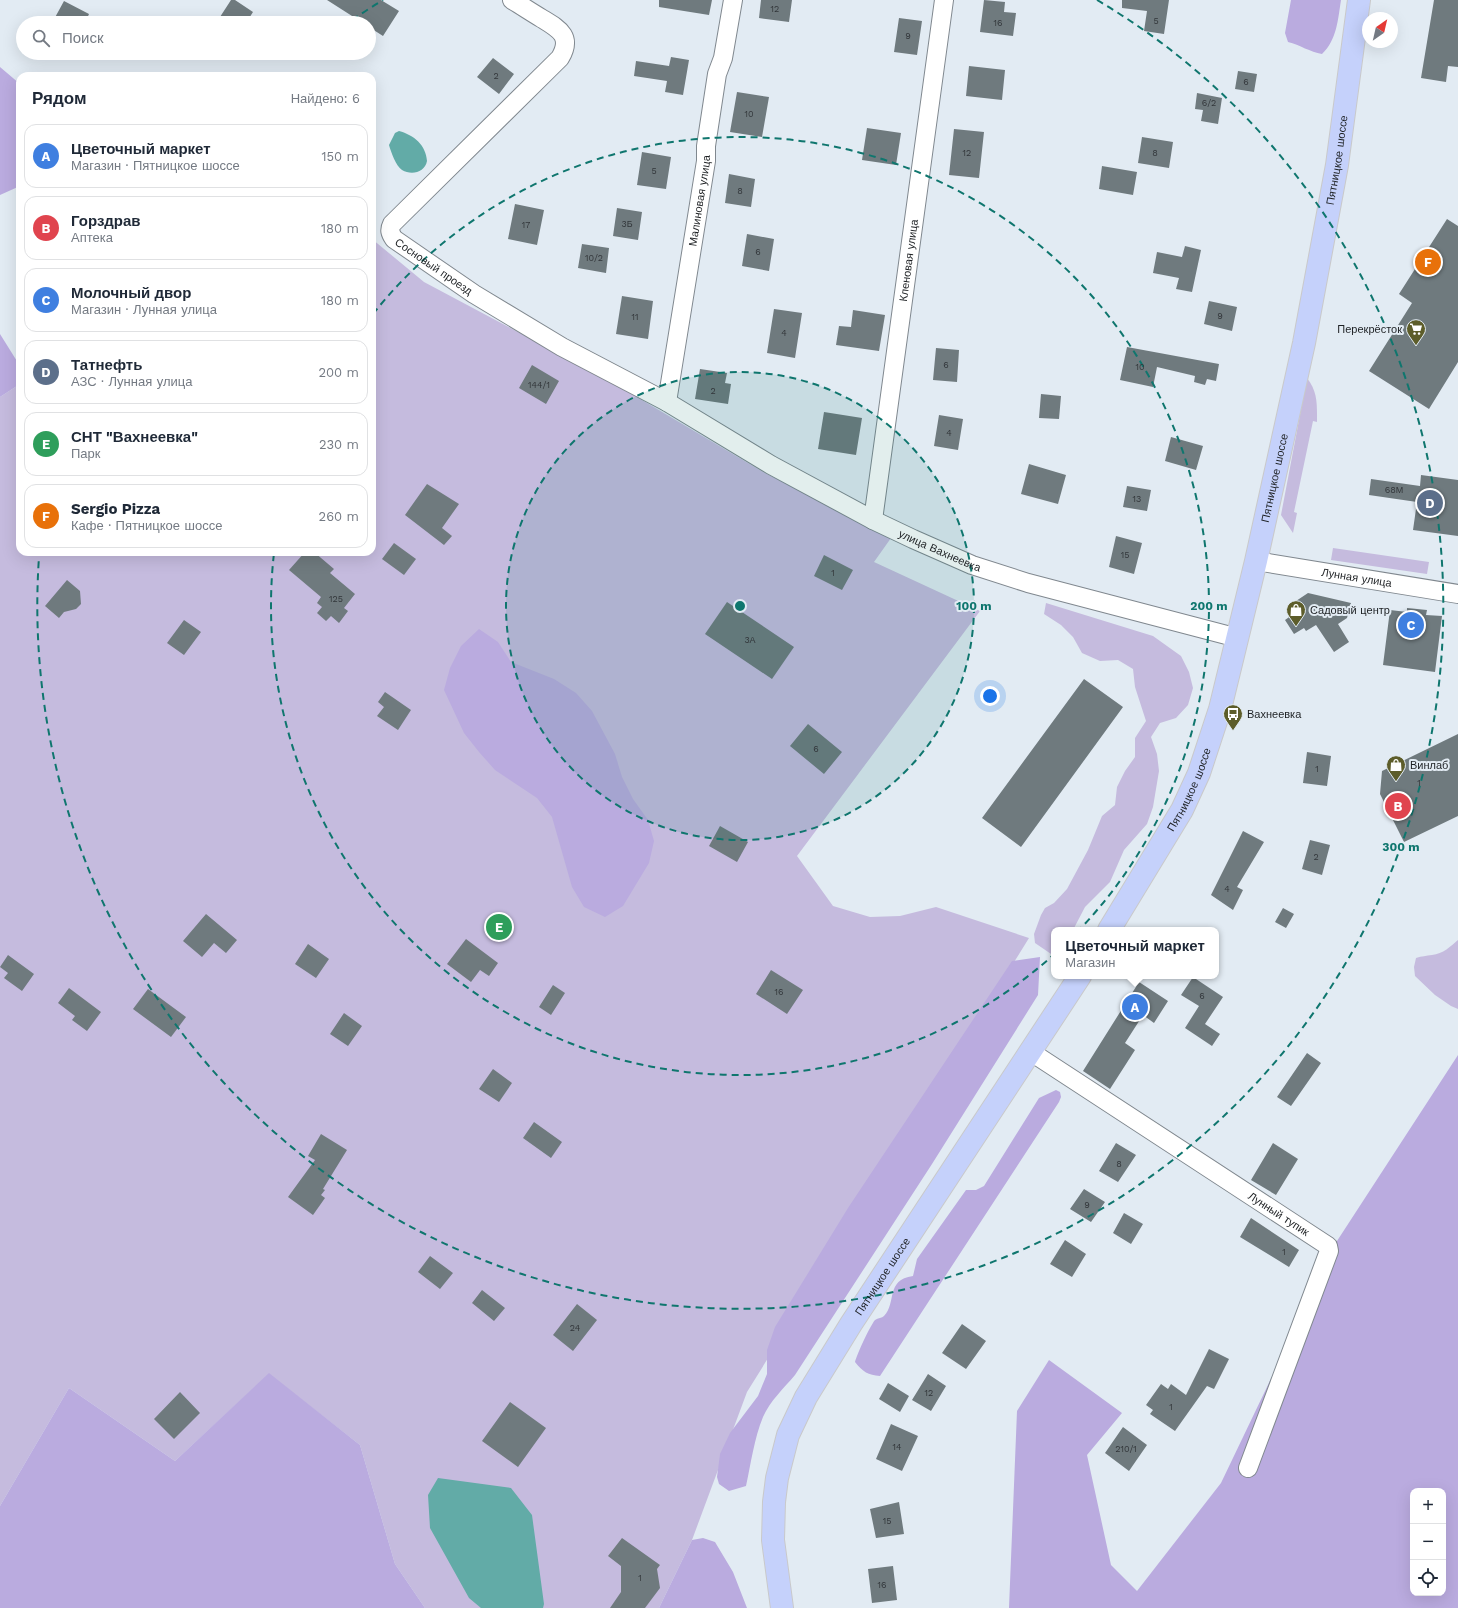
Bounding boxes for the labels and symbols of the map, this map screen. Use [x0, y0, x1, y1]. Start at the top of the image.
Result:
house number: 12 [771, 4, 779, 14]
north arrow [1362, 12, 1398, 48]
house number: 5 [1153, 16, 1159, 26]
house number: 16 [994, 18, 1002, 28]
house number: 9 [905, 31, 911, 41]
house number: 2 [493, 71, 499, 81]
house number: 6 [1243, 77, 1249, 87]
house number: 6/2 [1202, 98, 1216, 108]
house number: 10 [744, 109, 754, 119]
street label: Пятницкое шоссе [1324, 115, 1351, 206]
house number: 12 [963, 148, 971, 158]
house number: 8 [1152, 148, 1158, 158]
street label: Малиновая улица [686, 154, 713, 247]
house number: 5 [651, 166, 657, 176]
house number: 8 [737, 186, 743, 196]
street label: Кленовая улица [897, 218, 921, 302]
house number: 3Б [621, 219, 633, 229]
house number: 17 [522, 220, 530, 230]
street label: Сосновый проезд [392, 236, 475, 298]
house number: 6 [755, 247, 761, 257]
pin: F [1415, 247, 1441, 277]
house number: 10/2 [585, 253, 603, 263]
house number: 9 [1217, 311, 1223, 321]
house number: 11 [631, 312, 639, 322]
supermarket icon: Перекрёсток [1405, 318, 1427, 346]
place label: Перекрёсток [1337, 323, 1402, 336]
house number: 4 [781, 328, 787, 338]
house number: 6 [943, 360, 949, 370]
house number: 10 [1135, 362, 1145, 372]
house number: 144/1 [528, 380, 550, 390]
house number: 2 [710, 386, 716, 396]
house number: 4 [946, 428, 952, 438]
street label: Пятницкое шоссе [1259, 432, 1291, 524]
house number: 68М [1385, 485, 1403, 495]
pin: D [1417, 488, 1443, 518]
house number: 13 [1133, 494, 1141, 504]
street label: улица Вахнеевка [896, 527, 983, 575]
house number: 15 [1121, 550, 1129, 560]
street label: Лунная улица [1320, 566, 1394, 590]
house number: 1 [831, 568, 835, 578]
house number: 125 [329, 594, 343, 604]
centre of rings [733, 599, 747, 613]
text: 100 m [956, 599, 992, 613]
text: 200 m [1190, 599, 1228, 613]
shop icon: Садовый центр [1285, 599, 1307, 627]
place label: Садовый центр [1310, 604, 1390, 617]
pin: C [1398, 610, 1424, 640]
house number: 3А [744, 635, 756, 645]
your location [980, 686, 1000, 706]
bus stop icon: Вахнеевка [1222, 703, 1244, 731]
place label: Вахнеевка [1247, 708, 1302, 721]
house number: 6 [813, 744, 819, 754]
street label: Пятницкое шоссе [1165, 746, 1214, 834]
shop icon: Винлаб [1385, 754, 1407, 782]
place label: Винлаб [1410, 759, 1448, 772]
house number: 1 [1315, 764, 1319, 774]
house number: 1 [1417, 778, 1421, 788]
pin: B [1385, 791, 1411, 821]
text: 300 m [1382, 840, 1420, 854]
house number: 2 [1313, 852, 1319, 862]
house number: 4 [1224, 884, 1230, 894]
pin: E [486, 912, 512, 942]
house number: 16 [775, 987, 783, 997]
house number: 6 [1199, 991, 1205, 1001]
pin: A [1122, 992, 1148, 1022]
house number: 8 [1116, 1159, 1122, 1169]
street label: Лунный тупик [1246, 1190, 1312, 1239]
house number: 9 [1084, 1200, 1090, 1210]
street label: Пятницкое шоссе [852, 1235, 913, 1318]
house number: 1 [1282, 1247, 1286, 1257]
house number: 24 [570, 1323, 581, 1333]
house number: 12 [925, 1388, 933, 1398]
house number: 1 [1169, 1402, 1173, 1412]
house number: 14 [892, 1442, 902, 1452]
house number: 210/1 [1115, 1444, 1137, 1454]
house number: 15 [883, 1516, 891, 1526]
house number: 1 [638, 1573, 642, 1583]
house number: 16 [878, 1580, 886, 1590]

